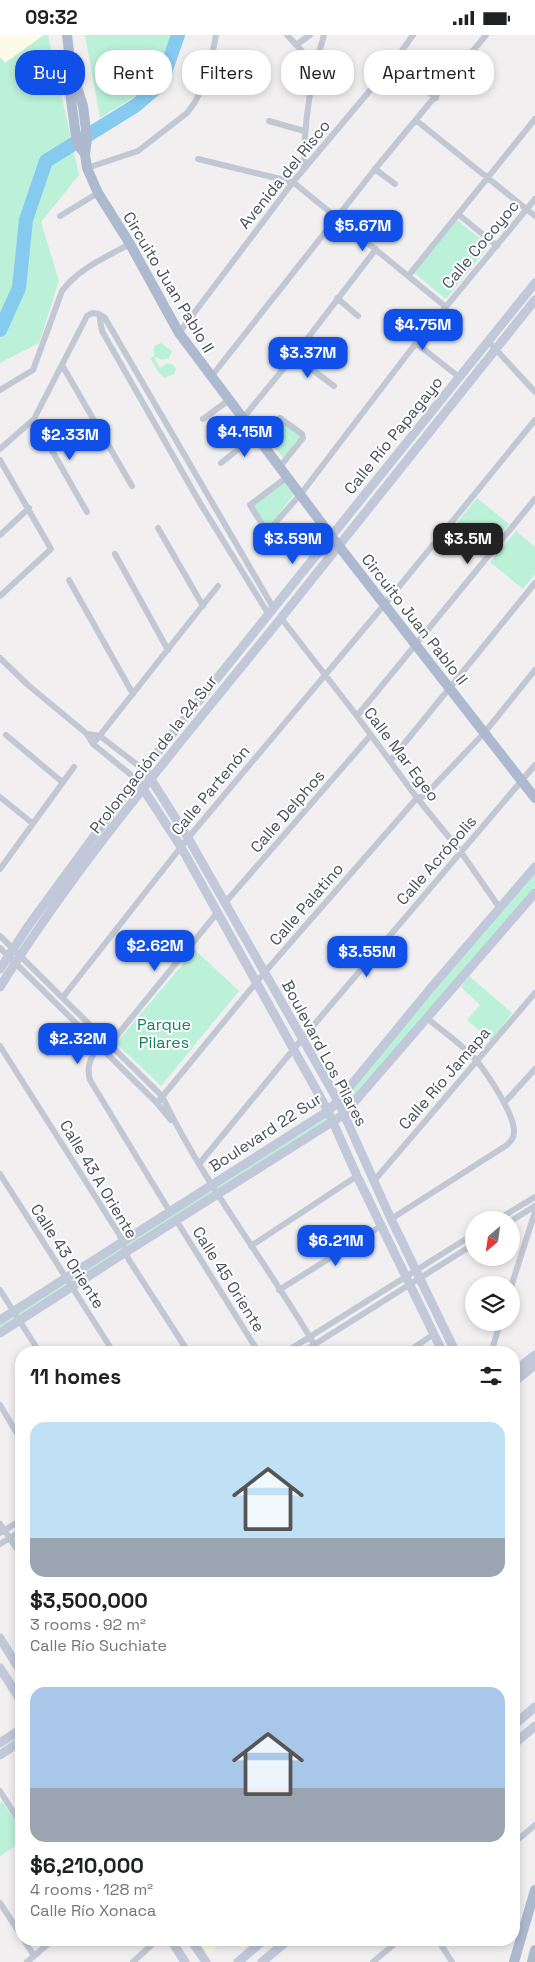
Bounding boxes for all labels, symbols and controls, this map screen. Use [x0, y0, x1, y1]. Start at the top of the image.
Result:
text: 09:32 [25, 5, 78, 30]
chip: Buy [15, 50, 85, 95]
chip: Rent [95, 50, 172, 95]
chip: Filters [182, 50, 271, 95]
chip: New [281, 50, 354, 95]
chip: Apartment [364, 50, 494, 95]
street label: Avenida del Risco [234, 115, 335, 233]
street label: Calle Cocoyoc [437, 196, 524, 293]
street label: Circuito Juan Pablo II [118, 208, 219, 357]
pin: $5.67M [322, 209, 404, 252]
text: $5.67M [335, 215, 391, 236]
pin: $4.75M [382, 309, 464, 351]
text: $4.75M [395, 314, 451, 335]
pin: $3.37M [267, 337, 349, 379]
text: $3.37M [280, 342, 336, 363]
street label: Calle Río Papagayo [339, 372, 447, 499]
pin: $4.15M [204, 415, 286, 458]
pin: $2.33M [29, 419, 111, 461]
text: $4.15M [218, 421, 272, 442]
text: $2.33M [41, 424, 99, 445]
pin: $3.59M [252, 523, 334, 565]
pin: $3.5M [433, 523, 503, 565]
text: $3.59M [264, 528, 322, 549]
text: $3.5M [444, 528, 492, 549]
street label: Circuito Juan Pablo II [357, 549, 472, 689]
street label: Prolongación de la 24 Sur [85, 671, 222, 838]
street label: Calle Mar Egeo [359, 703, 444, 806]
street label: Calle Partenón [166, 741, 254, 840]
street label: Calle Delphos [246, 765, 329, 857]
street label: Calle Acrópolis [392, 811, 481, 910]
street label: Calle Palatino [265, 859, 348, 950]
pin: $2.62M [114, 929, 196, 972]
text: $2.62M [126, 935, 184, 956]
pin: $3.55M [326, 935, 408, 978]
text: $3.55M [338, 941, 396, 962]
street label: Boulevard Los Pilares [277, 977, 372, 1130]
park label: Parque Pilares [137, 1014, 191, 1053]
pin: $2.32M [37, 1023, 119, 1065]
street label: Calle Río Jamapa [394, 1023, 495, 1134]
text: $2.32M [49, 1028, 107, 1049]
street label: Boulevard 22 Sur [205, 1088, 326, 1177]
street label: Calle 43 A Oriente [55, 1116, 142, 1242]
street label: Calle 43 Oriente [26, 1200, 109, 1313]
north arrow [465, 1211, 520, 1266]
map controls [465, 1211, 520, 1331]
street label: Calle 45 Oriente [188, 1222, 270, 1336]
pin: $6.21M [295, 1225, 377, 1267]
text: $6.21M [308, 1230, 364, 1251]
button: layers [465, 1276, 520, 1331]
icon: filters [477, 1362, 505, 1390]
text: 11 homes [30, 1363, 121, 1390]
icon: home [223, 1454, 313, 1544]
text: $3,500,000 [30, 1587, 148, 1614]
text: 3 rooms · 92 m² [30, 1614, 146, 1635]
text: Calle Río Suchiate [30, 1635, 167, 1656]
icon: home [223, 1719, 313, 1809]
text: $6,210,000 [30, 1852, 144, 1879]
text: 4 rooms · 128 m² [30, 1879, 153, 1900]
text: Calle Río Xonaca [30, 1900, 156, 1921]

